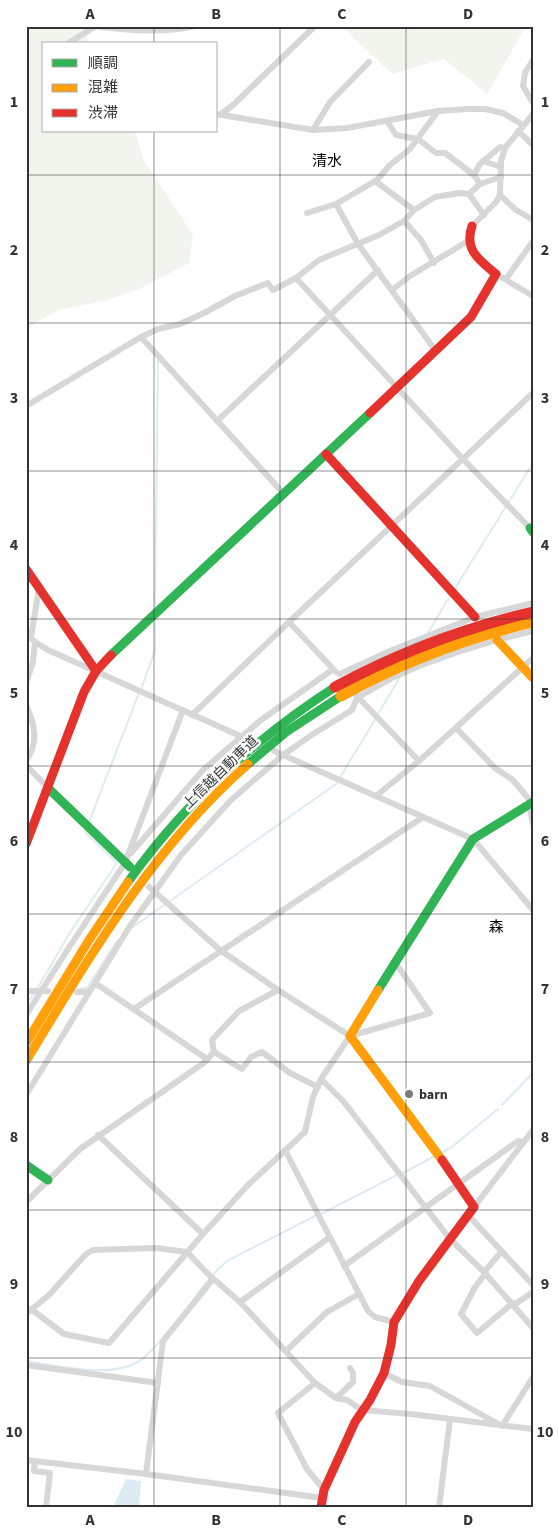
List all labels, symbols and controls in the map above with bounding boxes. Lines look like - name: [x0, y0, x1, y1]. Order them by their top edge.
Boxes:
- text: A: [84, 3, 95, 25]
- text: B: [211, 3, 221, 25]
- text: C: [337, 3, 347, 25]
- text: D: [463, 3, 473, 25]
- legend: [42, 42, 218, 132]
- text: 順調: [88, 53, 118, 74]
- text: 混雑: [88, 77, 118, 98]
- text: 1: [10, 91, 18, 113]
- text: 1: [541, 91, 549, 113]
- text: 渋滞: [88, 103, 118, 124]
- district label: 清水: [312, 151, 342, 172]
- text: 2: [10, 239, 18, 261]
- text: 2: [541, 239, 549, 261]
- text: 3: [10, 387, 18, 409]
- text: 3: [541, 387, 549, 409]
- text: 4: [10, 534, 19, 556]
- text: 4: [541, 534, 550, 556]
- text: 5: [10, 682, 18, 704]
- text: 5: [541, 682, 549, 704]
- street label: 上信越自動車道: [179, 731, 263, 814]
- text: 6: [10, 830, 18, 852]
- text: 6: [541, 830, 549, 852]
- district label: 森: [488, 917, 504, 938]
- text: 7: [10, 978, 18, 1000]
- text: 7: [541, 978, 549, 1000]
- place label: barn: [419, 1085, 448, 1105]
- marker: barn: [403, 1088, 415, 1100]
- text: 8: [10, 1126, 18, 1148]
- text: 8: [541, 1126, 549, 1148]
- text: 9: [10, 1273, 18, 1295]
- text: 9: [541, 1273, 549, 1295]
- text: 10: [6, 1421, 22, 1443]
- text: 10: [537, 1421, 553, 1443]
- text: A: [84, 1509, 95, 1531]
- text: B: [211, 1509, 221, 1531]
- text: C: [337, 1509, 347, 1531]
- text: D: [463, 1509, 473, 1531]

